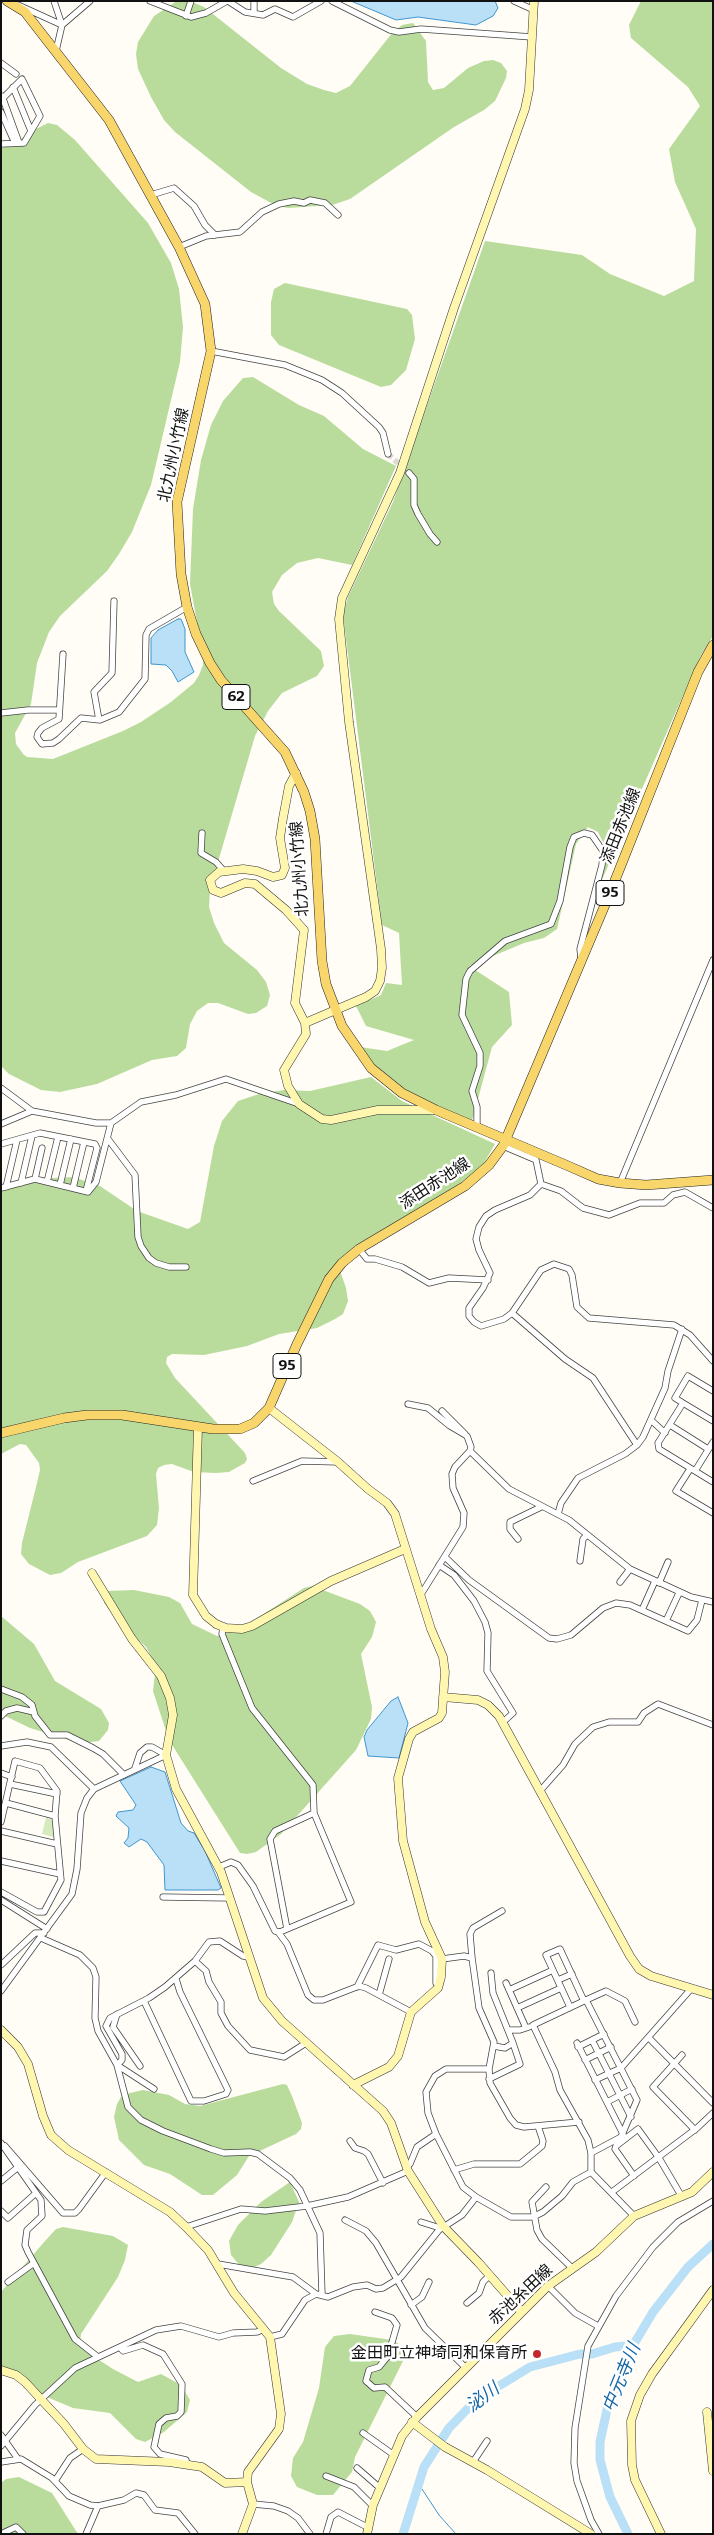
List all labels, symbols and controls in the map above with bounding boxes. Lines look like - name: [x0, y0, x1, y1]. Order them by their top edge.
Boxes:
- street label: 北九州小竹線: [155, 406, 193, 504]
- road number: 62: [222, 684, 250, 710]
- street label: 添田赤池線: [597, 785, 645, 867]
- street label: 北九州小竹線: [287, 820, 313, 918]
- road number: 95: [596, 880, 624, 906]
- street label: 添田赤池線: [396, 1154, 474, 1214]
- road number: 95: [273, 1354, 301, 1378]
- street label: 赤池糸田線: [485, 2261, 557, 2329]
- water label: 中元寺川: [599, 2341, 645, 2415]
- place label: 金田町立神埼同和保育所: [351, 2344, 527, 2364]
- marker: 金田町立神埼同和保育所: [531, 2348, 543, 2360]
- water label: 泌川: [462, 2379, 504, 2417]

